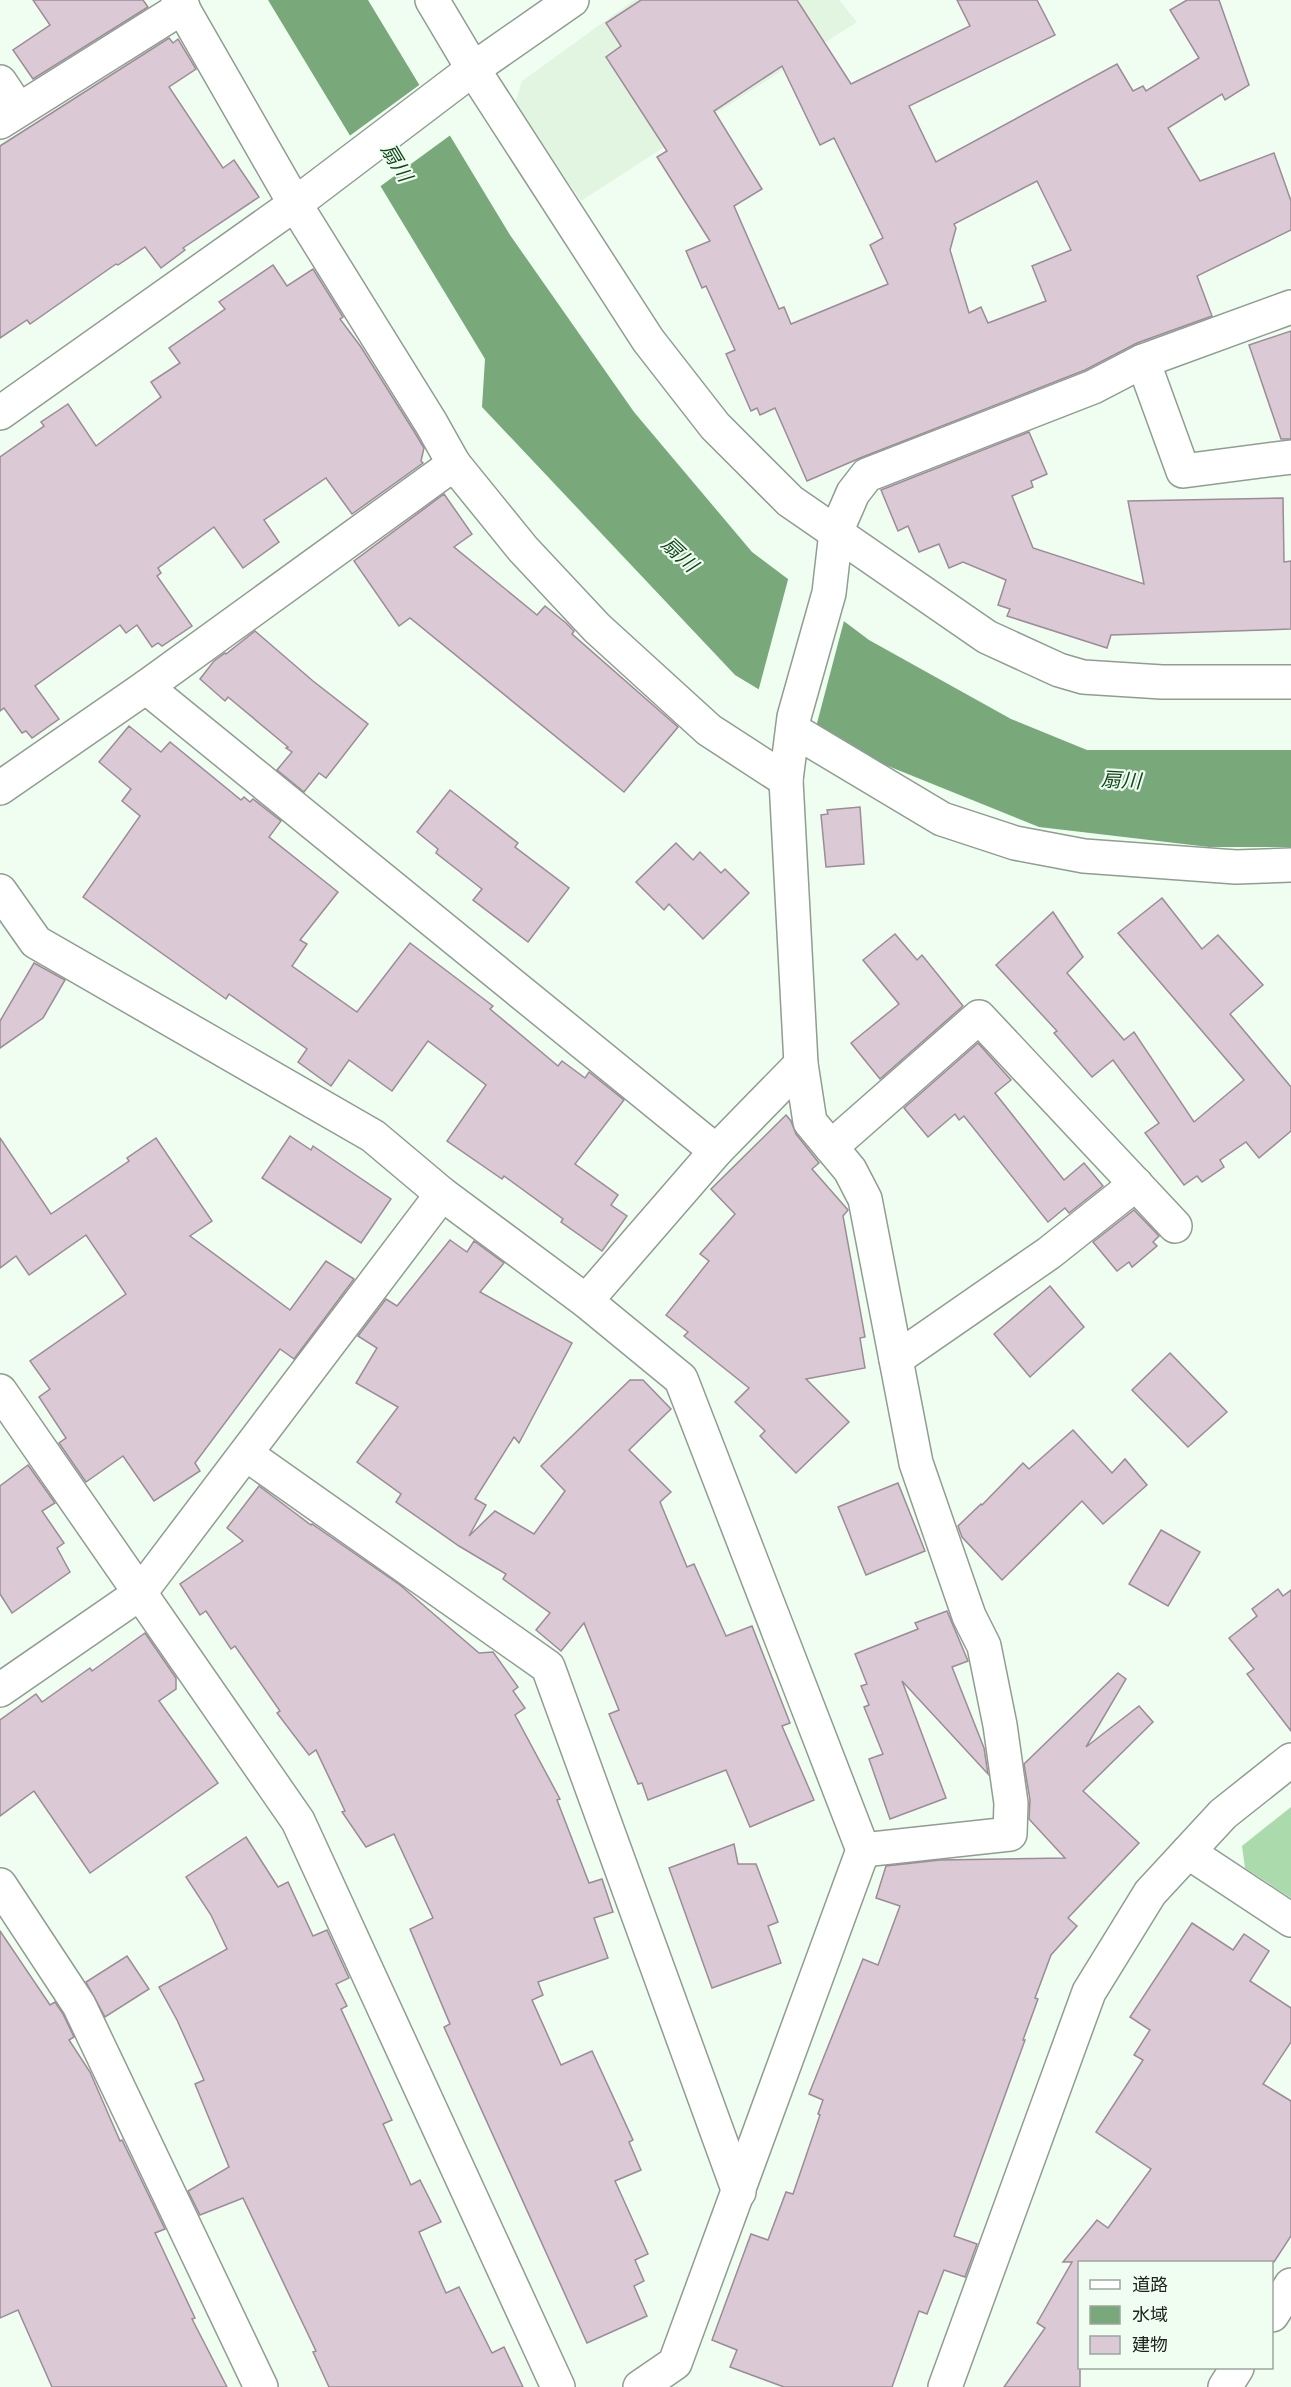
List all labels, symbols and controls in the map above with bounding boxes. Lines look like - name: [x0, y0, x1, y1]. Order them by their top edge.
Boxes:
- water label: 扇川: [373, 138, 420, 190]
- water label: 扇川: [654, 530, 705, 581]
- water label: 扇川: [1100, 765, 1144, 797]
- legend: [1078, 2261, 1273, 2369]
- text: 道路: [1132, 2272, 1168, 2299]
- text: 水域: [1132, 2302, 1168, 2329]
- text: 建物: [1132, 2332, 1168, 2359]

